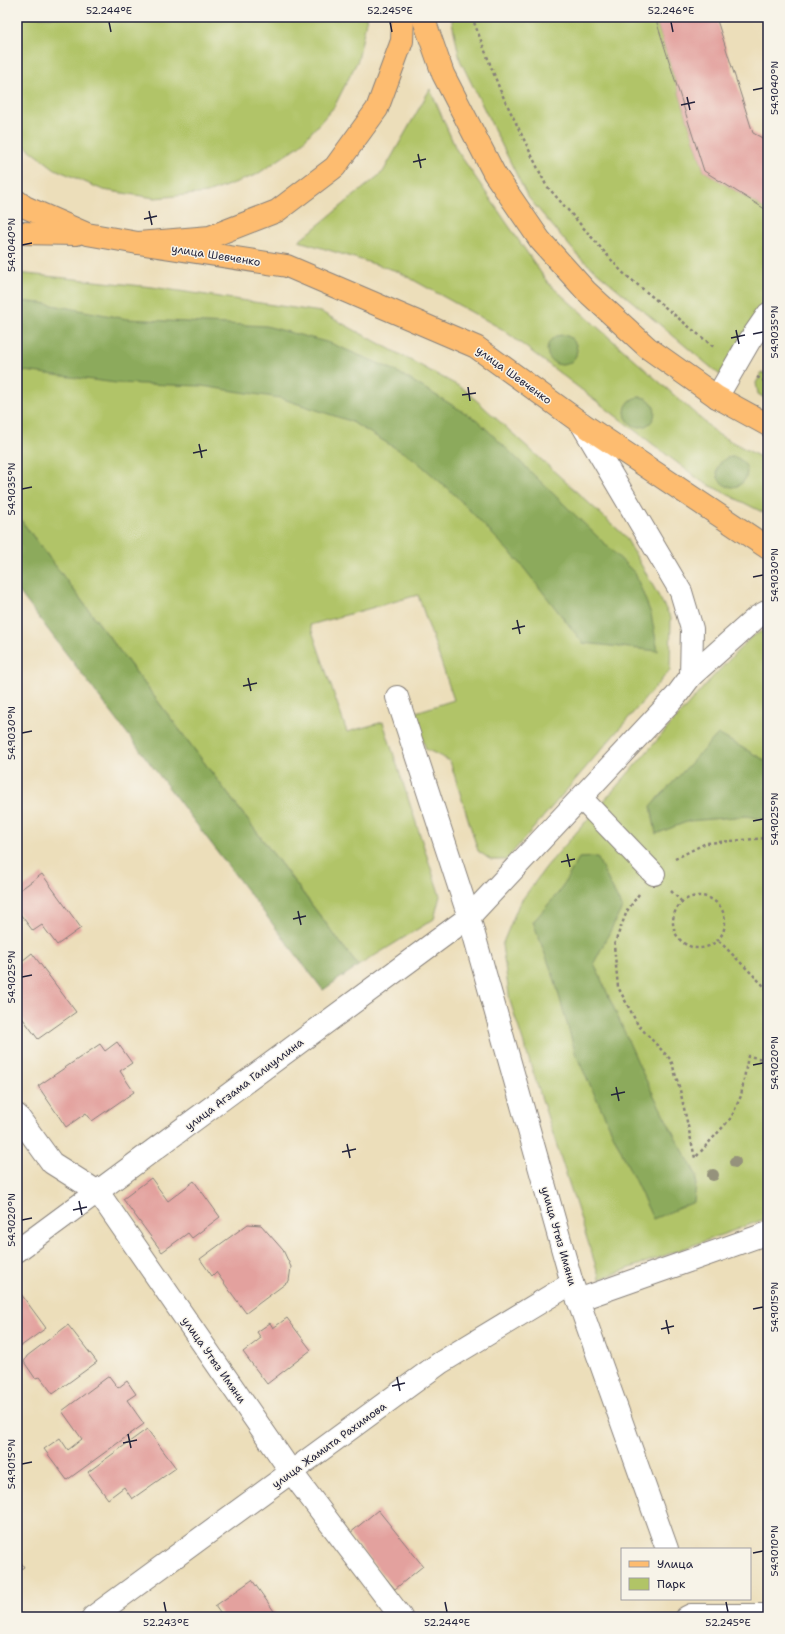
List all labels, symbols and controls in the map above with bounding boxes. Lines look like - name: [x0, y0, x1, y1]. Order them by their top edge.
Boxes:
- text: 52.244°E: [86, 4, 132, 17]
- text: 52.245°E: [367, 4, 413, 17]
- text: 52.246°E: [648, 4, 694, 17]
- text: 54.9040°N: [768, 61, 781, 115]
- text: 54.9040°N: [5, 218, 18, 272]
- street label: улица Шевченко: [170, 241, 262, 270]
- text: 54.9035°N: [768, 306, 781, 358]
- street label: улица Шевченко: [473, 343, 555, 408]
- text: 54.9035°N: [5, 463, 18, 515]
- text: 54.9030°N: [768, 548, 781, 602]
- text: 54.9030°N: [5, 706, 18, 760]
- text: 54.9025°N: [768, 793, 781, 845]
- text: 54.9025°N: [5, 951, 18, 1003]
- street label: улица Агзама Галиуллина: [182, 1035, 307, 1134]
- text: 54.9020°N: [768, 1036, 781, 1090]
- street label: улица Утыз Имяни: [537, 1185, 580, 1287]
- text: 54.9020°N: [5, 1193, 18, 1247]
- text: 54.9015°N: [768, 1282, 781, 1332]
- street label: улица Утыз Имяни: [178, 1314, 249, 1407]
- street label: улица Жамита Рахимова: [269, 1399, 390, 1492]
- text: 54.9015°N: [5, 1439, 18, 1489]
- text: 54.9010°N: [768, 1525, 781, 1577]
- legend: [621, 1548, 751, 1600]
- text: Улица: [657, 1556, 694, 1572]
- text: Парк: [657, 1576, 686, 1592]
- text: 52.243°E: [143, 1616, 189, 1629]
- text: 52.244°E: [424, 1616, 470, 1629]
- text: 52.245°E: [705, 1616, 751, 1629]

